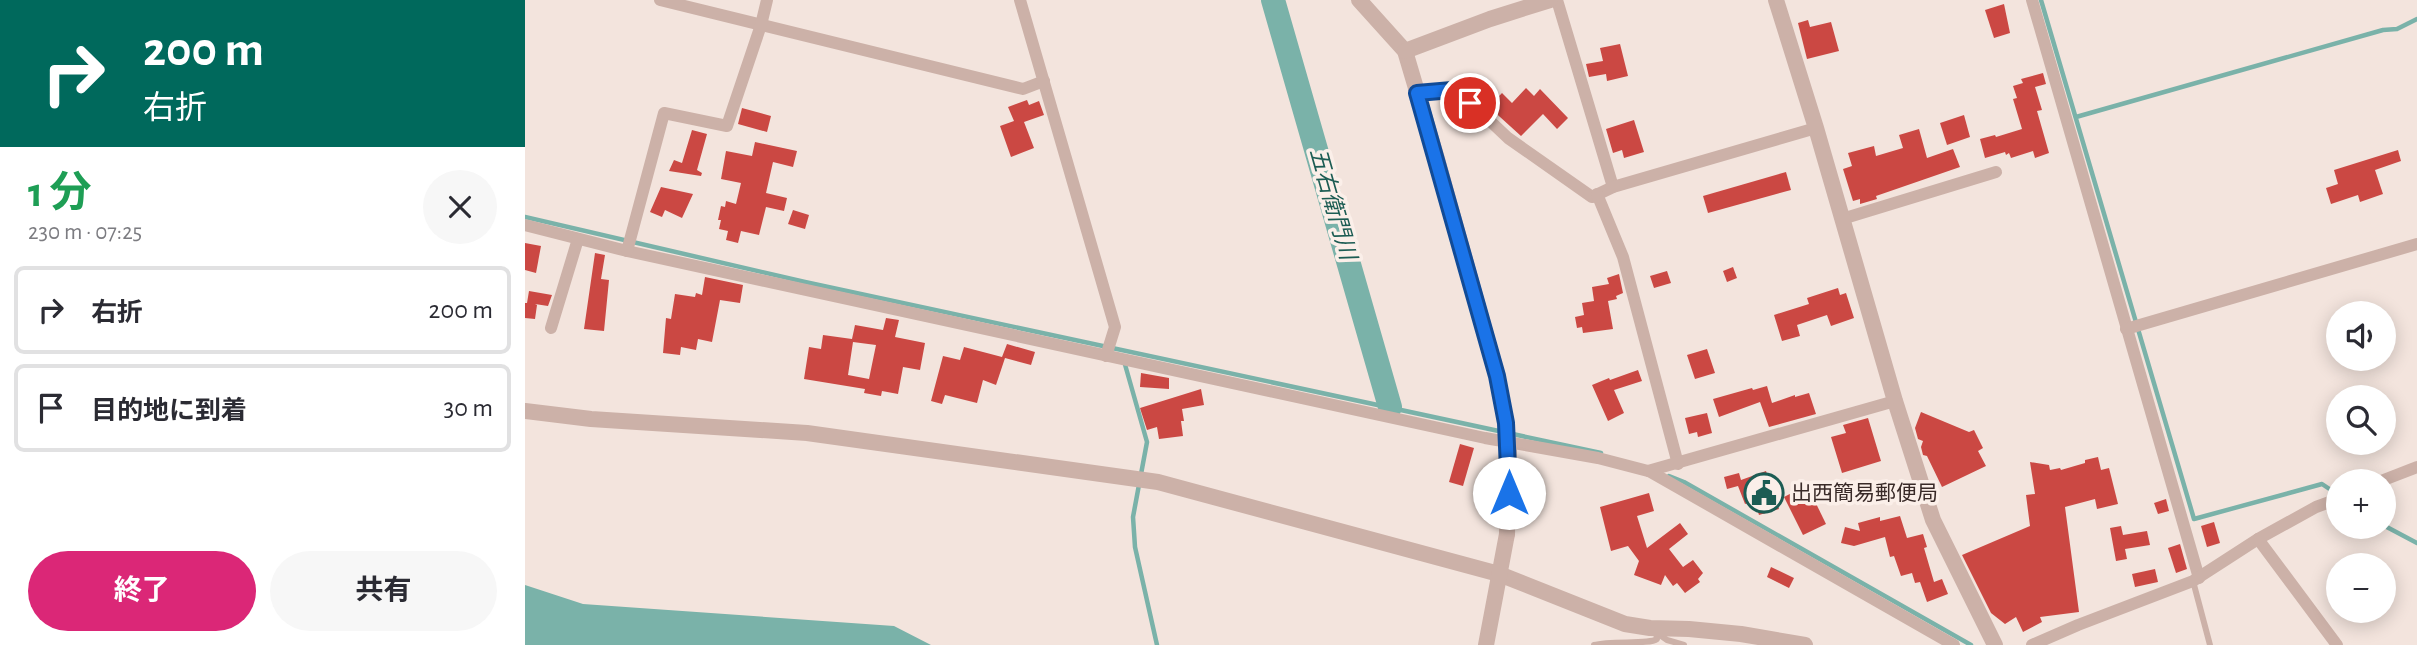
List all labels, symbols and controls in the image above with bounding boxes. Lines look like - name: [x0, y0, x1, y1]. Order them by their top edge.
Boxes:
- text: 200 m: [143, 26, 264, 75]
- icon: right: [28, 28, 119, 119]
- pin: [1440, 73, 1500, 133]
- icon: arrive: [1451, 84, 1489, 122]
- text: 右折: [143, 92, 207, 124]
- water label: 五右衛門川: [1305, 145, 1362, 265]
- button: close: [423, 170, 497, 244]
- text: 1 分: [28, 172, 91, 214]
- text: 230 m · 07:25: [28, 221, 142, 244]
- icon: right: [32, 291, 70, 329]
- text: 200 m: [429, 297, 493, 323]
- text: 右折: [91, 300, 143, 326]
- map controls: [2326, 301, 2396, 623]
- button: sound: [2326, 301, 2396, 371]
- button: search: [2326, 385, 2396, 455]
- icon: arrive: [32, 389, 70, 427]
- text: 30 m: [443, 395, 493, 421]
- text: 目的地に到着: [91, 398, 247, 424]
- position arrow: [1472, 456, 1546, 530]
- button: +: [2326, 469, 2396, 539]
- public building icon: 出西簡易郵便局: [1743, 472, 1785, 514]
- place label: 出西簡易郵便局: [1791, 482, 1938, 504]
- button: 終了: [28, 551, 256, 631]
- button: 共有: [270, 551, 497, 631]
- button: −: [2326, 553, 2396, 623]

